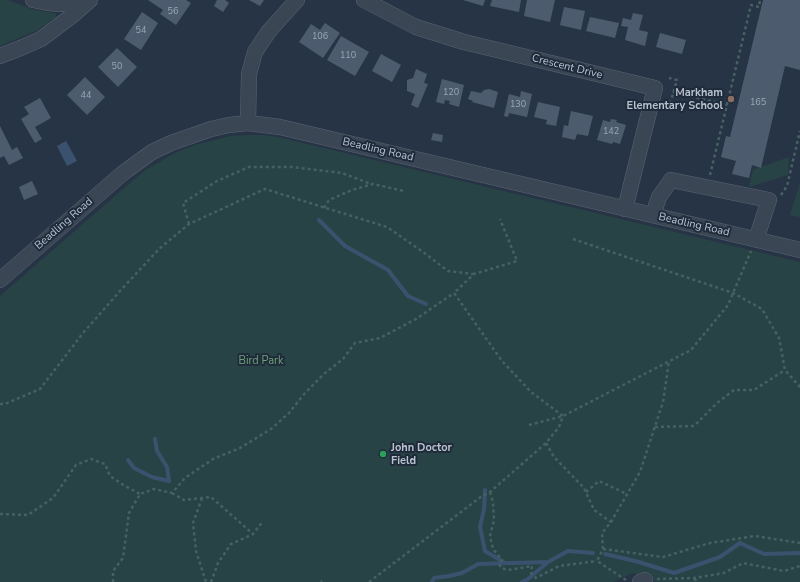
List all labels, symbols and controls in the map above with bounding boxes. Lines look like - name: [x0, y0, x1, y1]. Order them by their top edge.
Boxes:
- house number: 56: [168, 7, 178, 17]
- house number: 54: [136, 26, 146, 36]
- house number: 106: [312, 32, 328, 42]
- house number: 110: [340, 51, 356, 61]
- street label: Crescent Drive: [530, 52, 604, 82]
- house number: 50: [112, 62, 122, 72]
- place label: Markham Elementary School: [627, 86, 723, 112]
- house number: 120: [443, 88, 459, 98]
- house number: 44: [81, 91, 91, 101]
- marker: Markham Elementary School: [726, 94, 736, 104]
- house number: 165: [750, 98, 766, 108]
- house number: 130: [510, 100, 526, 110]
- house number: 142: [603, 127, 619, 137]
- street label: Beadling Road: [341, 135, 415, 165]
- street label: Beadling Road: [32, 195, 96, 253]
- street label: Beadling Road: [657, 210, 731, 240]
- park label: Bird Park: [238, 354, 284, 368]
- place label: John Doctor Field: [391, 441, 452, 467]
- marker: John Doctor Field: [378, 449, 388, 459]

